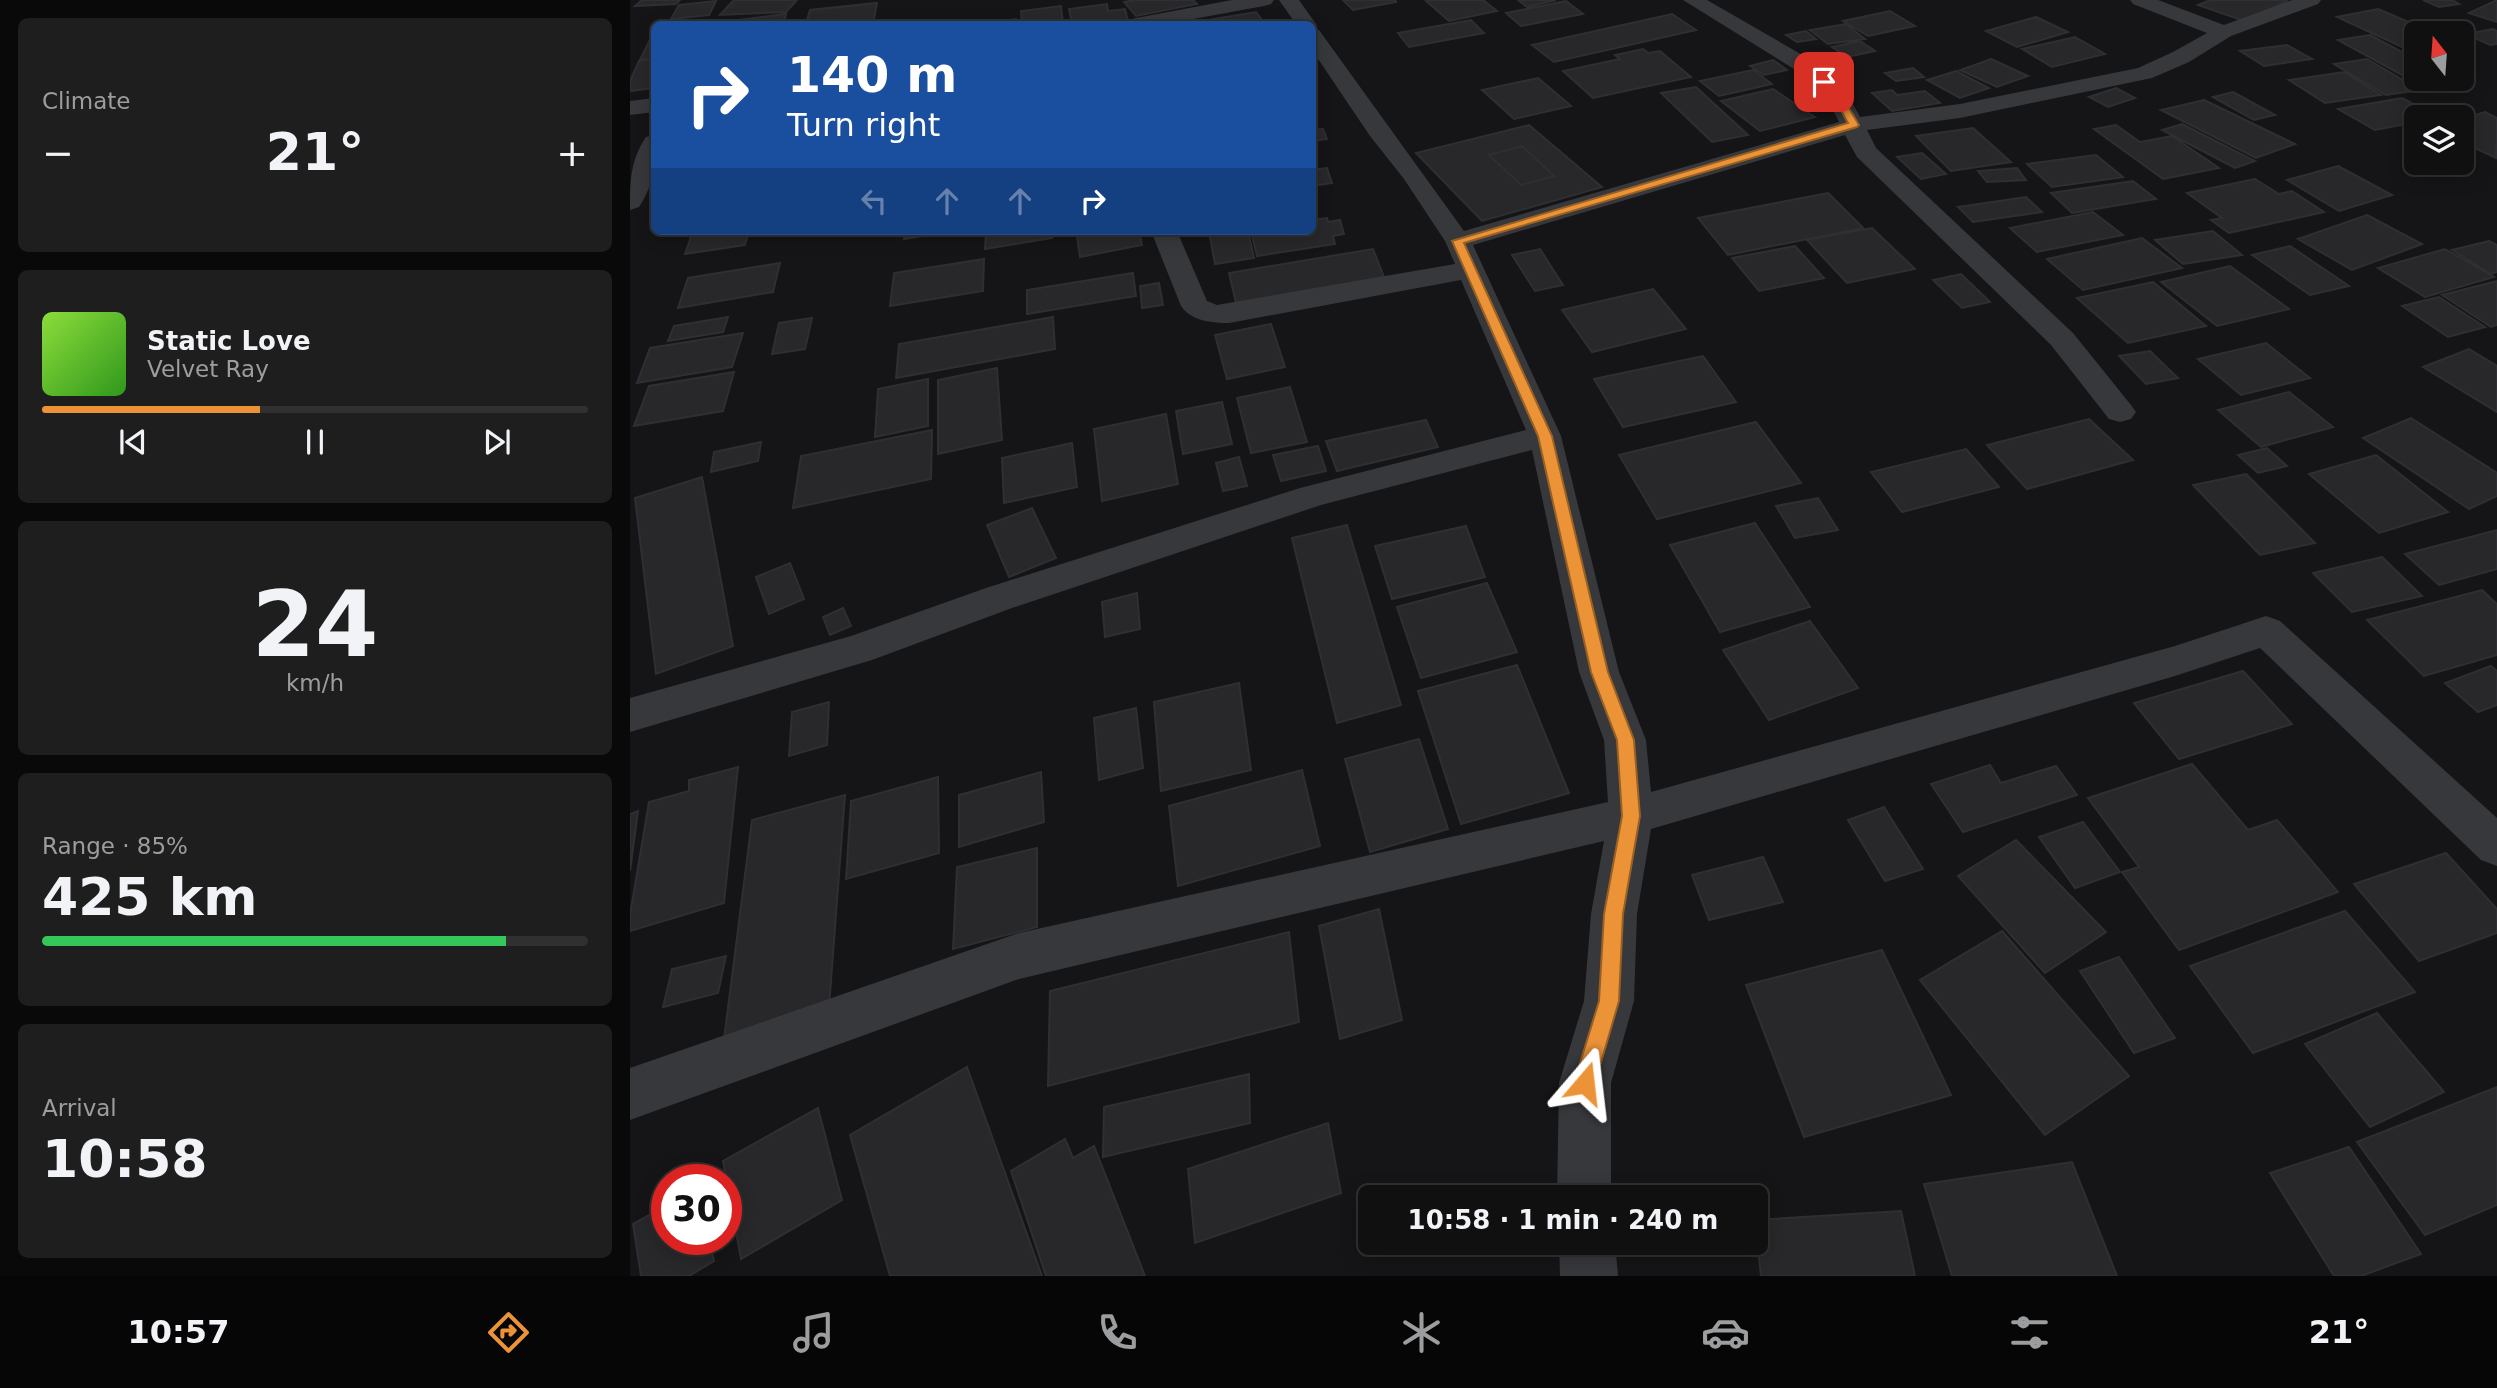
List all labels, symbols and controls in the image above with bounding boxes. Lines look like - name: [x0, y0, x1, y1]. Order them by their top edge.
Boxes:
- north arrow: [2404, 21, 2474, 91]
- map controls: [2404, 21, 2474, 175]
- text: 140 m: [787, 47, 957, 104]
- icon: right: [672, 49, 763, 140]
- pin: [1794, 52, 1854, 112]
- icon: arrive: [1805, 63, 1843, 101]
- text: Climate: [42, 88, 131, 114]
- button: layers: [2404, 105, 2474, 175]
- text: Turn right: [787, 106, 940, 144]
- text: 21°: [266, 122, 364, 182]
- text: −: [42, 131, 74, 175]
- text: +: [556, 131, 588, 175]
- icon: left: [855, 182, 893, 220]
- icon: ahead: [928, 182, 966, 220]
- icon: ahead: [1001, 182, 1039, 220]
- icon: right: [1074, 182, 1112, 220]
- text: Static Love: [147, 326, 311, 356]
- text: Velvet Ray: [147, 356, 269, 382]
- icon: previous: [114, 423, 152, 461]
- icon: pause: [296, 423, 334, 461]
- icon: next: [478, 423, 516, 461]
- text: 24: [252, 572, 378, 677]
- text: km/h: [286, 670, 344, 696]
- text: Range · 85%: [42, 833, 188, 859]
- text: 425 km: [42, 867, 257, 927]
- position arrow: [1548, 1046, 1622, 1120]
- text: Arrival: [42, 1095, 117, 1121]
- text: 10:58: [42, 1129, 208, 1189]
- speed limit sign: 30: [651, 1164, 742, 1255]
- text: 10:58 · 1 min · 240 m: [1408, 1205, 1718, 1235]
- icon: directions: [484, 1308, 533, 1357]
- icon: music: [789, 1308, 838, 1357]
- icon: phone: [1093, 1308, 1142, 1357]
- icon: climate: [1397, 1308, 1446, 1357]
- icon: car: [1701, 1308, 1750, 1357]
- icon: filters: [2005, 1308, 2054, 1357]
- text: 10:57: [128, 1313, 229, 1351]
- text: 21°: [2309, 1313, 2369, 1351]

